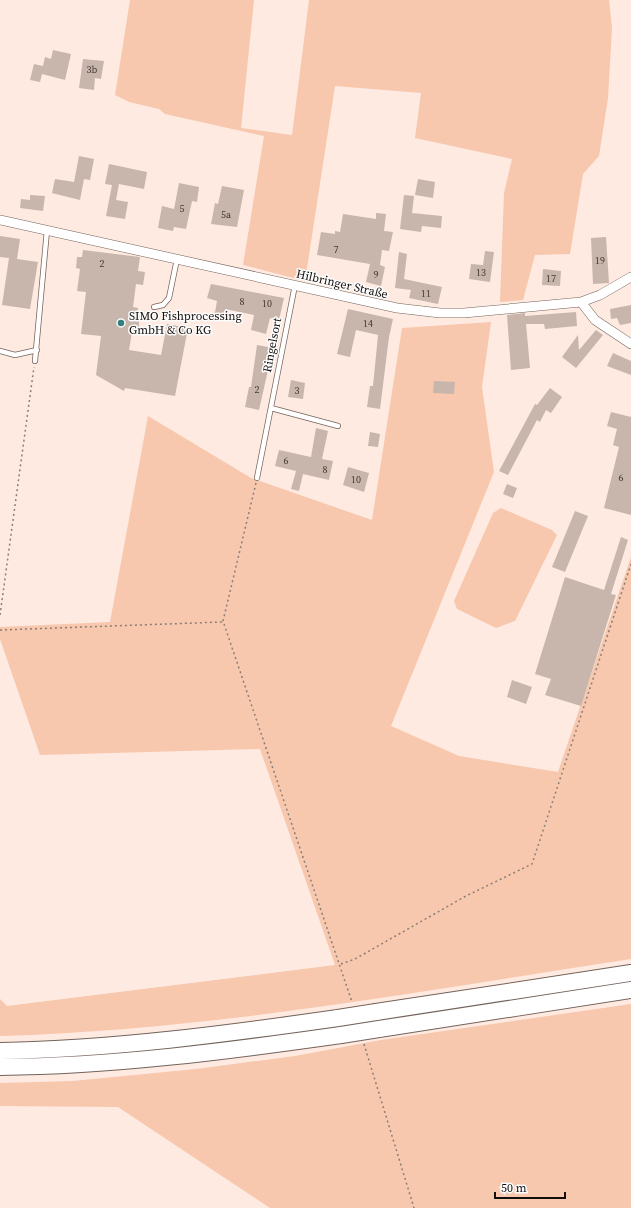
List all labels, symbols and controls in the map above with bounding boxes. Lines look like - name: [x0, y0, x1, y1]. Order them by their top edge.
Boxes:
- house number: 3b: [87, 63, 98, 76]
- house number: 5: [180, 202, 185, 215]
- house number: 5a: [221, 208, 232, 221]
- house number: 7: [334, 243, 339, 256]
- house number: 19: [595, 254, 605, 267]
- house number: 2: [100, 257, 105, 270]
- street label: Hilbringer Straße: [295, 266, 389, 302]
- house number: 13: [476, 266, 486, 279]
- house number: 9: [374, 268, 379, 281]
- house number: 17: [546, 272, 556, 285]
- house number: 11: [421, 287, 431, 300]
- house number: 8: [240, 295, 245, 308]
- house number: 10: [262, 297, 272, 310]
- place label: SIMO Fishprocessing GmbH & Co KG: [129, 308, 242, 338]
- street label: Ringelsort: [259, 316, 285, 374]
- house number: 14: [363, 317, 373, 330]
- marker: SIMO Fishprocessing GmbH & Co KG: [116, 318, 126, 328]
- house number: 2: [255, 383, 260, 396]
- house number: 3: [295, 384, 300, 397]
- house number: 6: [284, 454, 289, 467]
- house number: 8: [323, 463, 328, 476]
- house number: 6: [619, 471, 624, 484]
- house number: 10: [351, 473, 361, 486]
- scale bar: [495, 1174, 565, 1200]
- text: 50 m: [501, 1180, 527, 1196]

